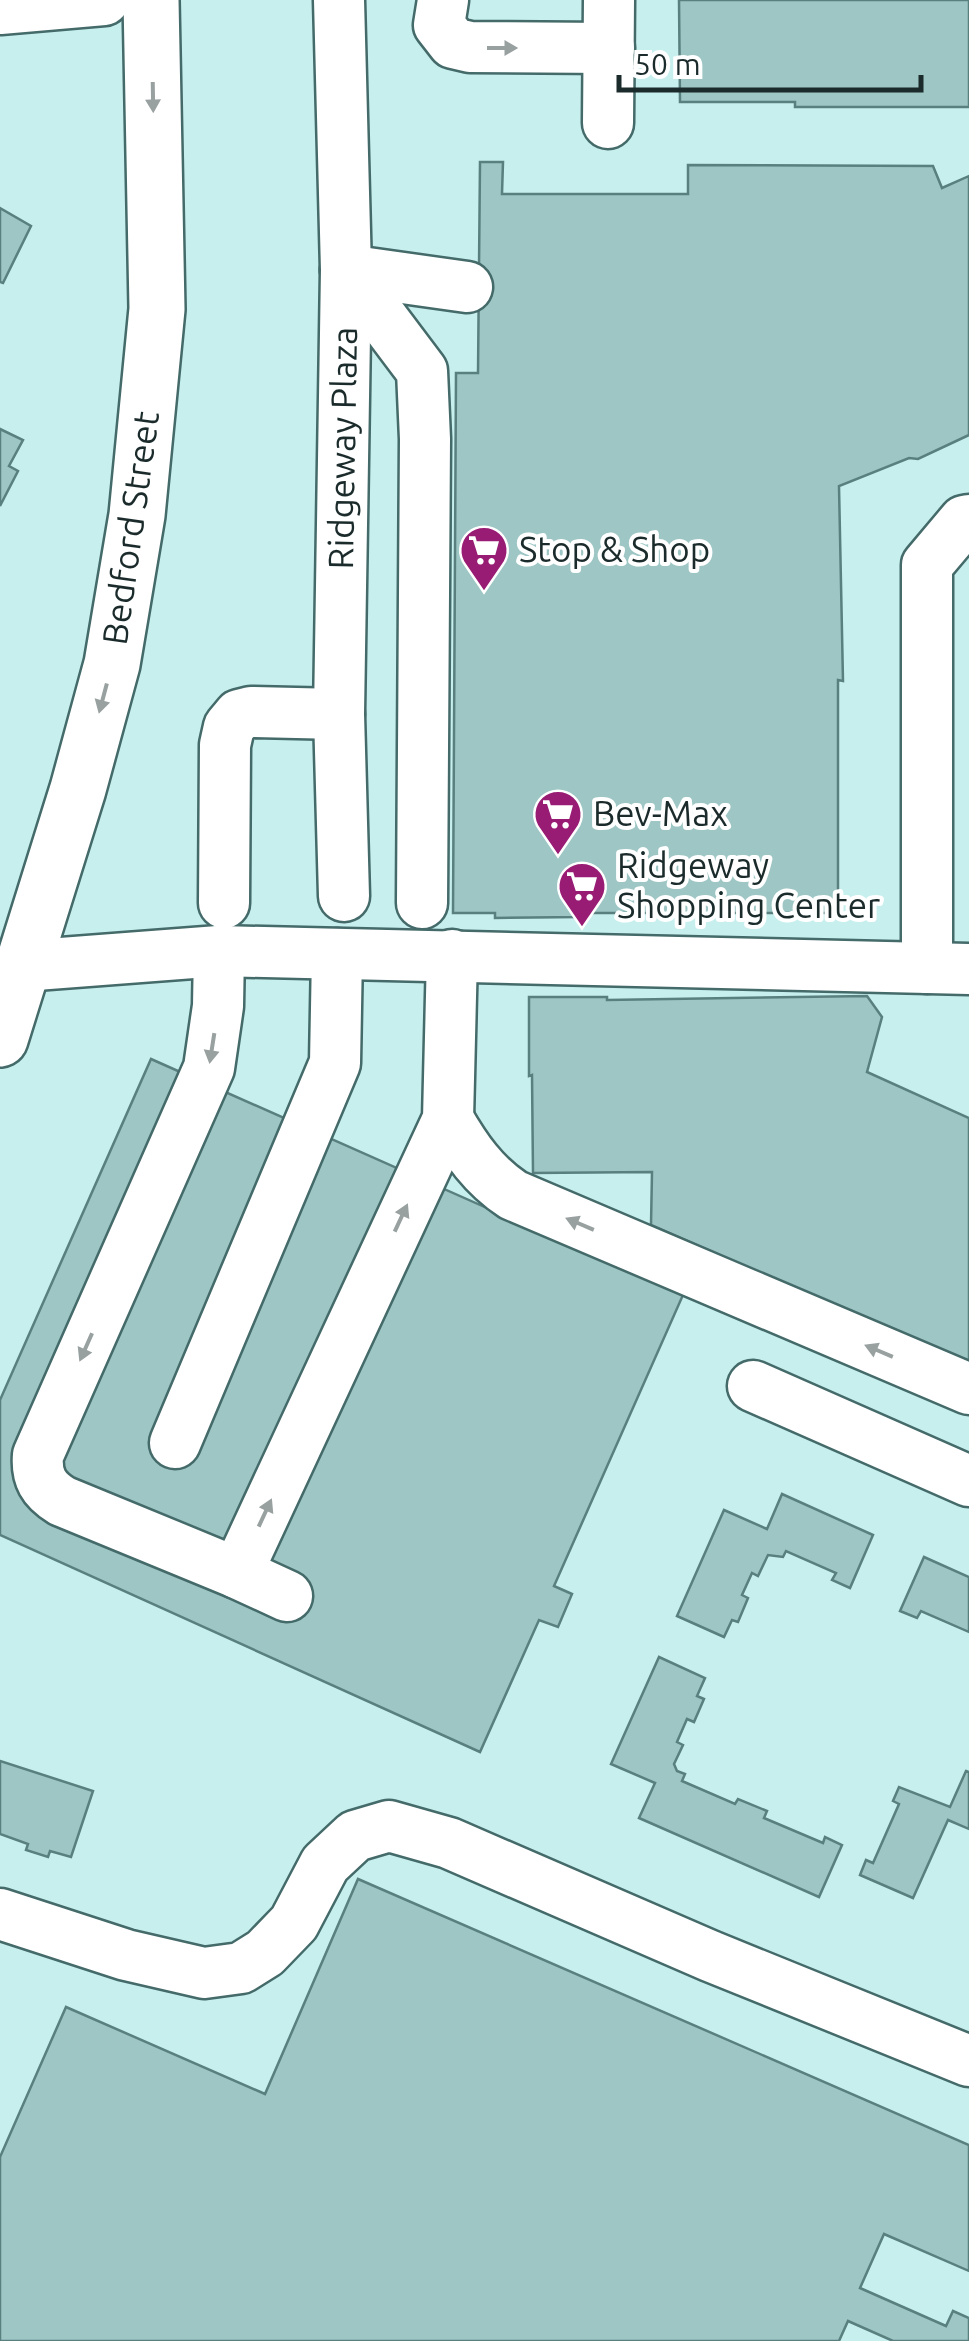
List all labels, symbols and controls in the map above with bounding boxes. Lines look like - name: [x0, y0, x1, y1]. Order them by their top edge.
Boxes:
- scale bar: [619, 30, 922, 92]
- one-way arrow: [486, 40, 518, 56]
- text: 50 m: [634, 47, 701, 81]
- one-way arrow: [145, 82, 161, 114]
- street label: Ridgeway Plaza: [320, 326, 364, 570]
- street label: Bedford Street: [94, 408, 166, 647]
- supermarket icon: Stop & Shop: [458, 524, 510, 592]
- place label: Stop & Shop: [519, 529, 710, 569]
- one-way arrow: [94, 683, 110, 714]
- supermarket icon: Bev-Max: [532, 788, 584, 856]
- place label: Bev-Max: [593, 793, 728, 833]
- place label: Ridgeway Shopping Center: [617, 845, 880, 925]
- supermarket icon: Ridgeway Shopping Center: [556, 860, 608, 928]
- one-way arrow: [203, 1033, 219, 1065]
- one-way arrow: [393, 1203, 409, 1232]
- one-way arrow: [565, 1216, 595, 1232]
- one-way arrow: [78, 1332, 94, 1362]
- one-way arrow: [864, 1343, 894, 1359]
- one-way arrow: [256, 1498, 273, 1527]

